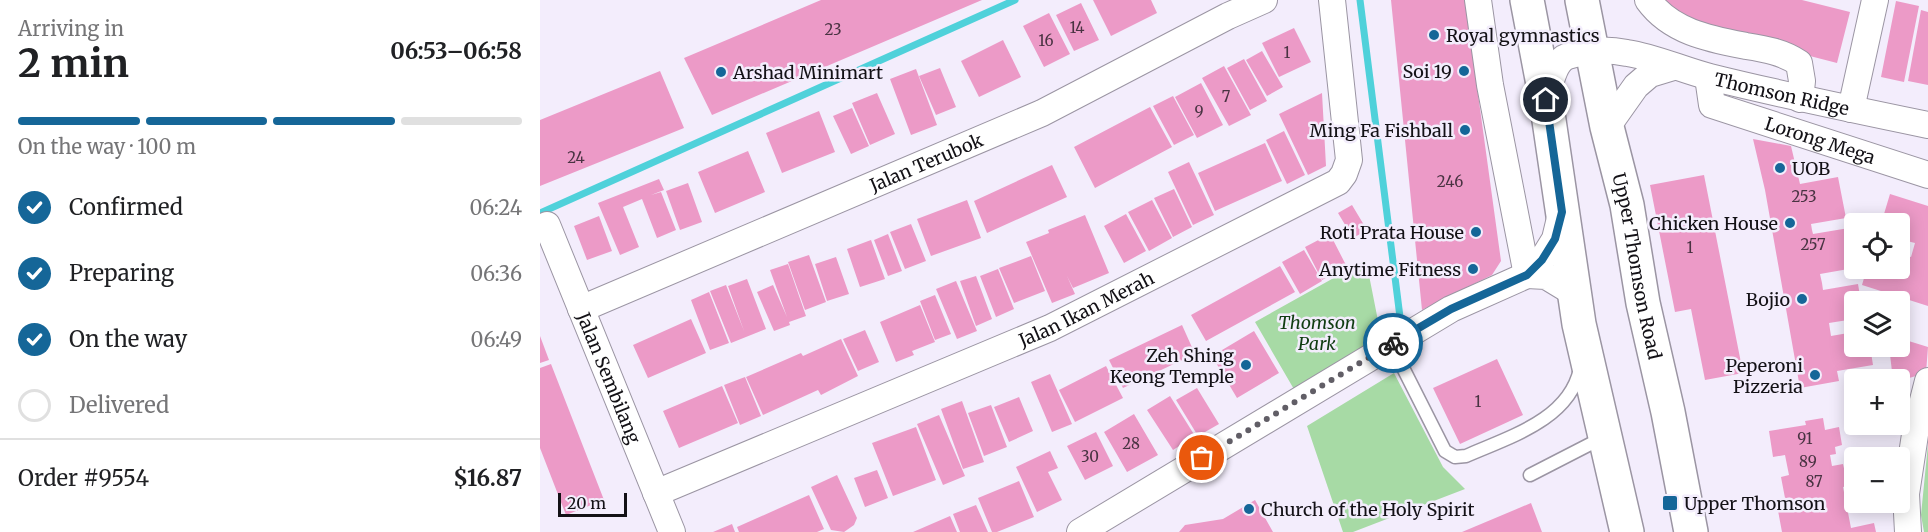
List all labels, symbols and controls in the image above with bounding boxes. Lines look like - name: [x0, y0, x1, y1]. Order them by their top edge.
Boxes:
- text: Arriving in: [18, 16, 124, 41]
- house number: 14: [1069, 18, 1085, 37]
- house number: 23: [825, 20, 841, 39]
- place label: Royal gymnastics: [1446, 24, 1600, 47]
- marker: Royal gymnastics: [1427, 28, 1441, 42]
- house number: 16: [1038, 31, 1054, 50]
- text: 06:53–06:58: [390, 37, 522, 65]
- text: 2 min: [18, 39, 129, 88]
- house number: 1: [1284, 43, 1291, 62]
- place label: Soi 19: [1402, 60, 1452, 83]
- place label: Arshad Minimart: [732, 61, 883, 84]
- marker: Soi 19: [1457, 64, 1471, 78]
- marker: Arshad Minimart: [714, 65, 728, 79]
- street label: Thomson Ridge: [1712, 67, 1851, 120]
- pin: [1520, 74, 1571, 125]
- icon: home: [1529, 83, 1562, 116]
- house number: 7: [1222, 87, 1231, 106]
- house number: 9: [1194, 102, 1204, 121]
- street label: Lorong Mega: [1762, 111, 1879, 169]
- place label: Ming Fa Fishball: [1310, 119, 1453, 142]
- marker: Ming Fa Fishball: [1458, 123, 1472, 137]
- street label: Jalan Terubok: [865, 128, 987, 197]
- text: On the way · 100 m: [18, 134, 196, 159]
- house number: 24: [567, 148, 585, 167]
- place label: UOB: [1792, 157, 1830, 180]
- marker: UOB: [1773, 161, 1787, 175]
- street label: Upper Thomson Road: [1608, 170, 1667, 362]
- house number: 246: [1437, 172, 1463, 191]
- house number: 253: [1791, 187, 1817, 206]
- icon: check: [18, 191, 51, 224]
- text: Confirmed: [69, 193, 183, 221]
- text: 06:24: [469, 195, 522, 220]
- place label: Chicken House: [1649, 212, 1778, 235]
- map controls: [1844, 213, 1910, 513]
- button: locate: [1844, 213, 1910, 279]
- marker: Chicken House: [1783, 216, 1797, 230]
- place label: Roti Prata House: [1320, 221, 1464, 244]
- marker: Roti Prata House: [1469, 225, 1483, 239]
- house number: 257: [1800, 235, 1826, 254]
- house number: 1: [1687, 238, 1694, 257]
- icon: check: [18, 257, 51, 290]
- place label: Anytime Fitness: [1318, 258, 1461, 281]
- text: Preparing: [69, 259, 174, 287]
- text: 06:36: [470, 261, 522, 286]
- marker: Anytime Fitness: [1466, 262, 1480, 276]
- street label: Jalan Ikan Merah: [1014, 266, 1158, 352]
- place label: Bojio: [1746, 288, 1790, 311]
- button: layers: [1844, 291, 1910, 357]
- marker: Bojio: [1795, 292, 1809, 306]
- street label: Jalan Sembilang: [572, 308, 646, 447]
- park label: Thomson Park: [1278, 311, 1356, 355]
- courier: [1363, 313, 1423, 373]
- icon: check: [18, 323, 51, 356]
- text: On the way: [69, 325, 187, 353]
- text: 06:49: [471, 327, 522, 352]
- icon: bike: [1377, 327, 1410, 360]
- place label: Zeh Shing Keong Temple: [1110, 344, 1234, 388]
- place label: Peperoni Pizzeria: [1726, 354, 1803, 398]
- marker: Zeh Shing Keong Temple: [1239, 358, 1253, 372]
- marker: Peperoni Pizzeria: [1808, 368, 1822, 382]
- button: +: [1844, 369, 1910, 435]
- text: Delivered: [69, 391, 169, 419]
- house number: 1: [1475, 392, 1482, 411]
- house number: 91: [1797, 429, 1813, 448]
- pin: [1176, 432, 1227, 483]
- house number: 28: [1122, 434, 1140, 453]
- icon: bag: [1185, 441, 1218, 474]
- house number: 30: [1081, 447, 1099, 466]
- button: −: [1844, 447, 1910, 513]
- house number: 89: [1799, 452, 1817, 471]
- text: Order #9554: [18, 464, 149, 492]
- text: $16.87: [453, 464, 522, 492]
- house number: 87: [1805, 472, 1823, 491]
- scale bar: [558, 490, 627, 518]
- place label: Upper Thomson: [1684, 492, 1826, 515]
- text: 20 m: [567, 493, 606, 513]
- marker: Upper Thomson: [1661, 494, 1679, 512]
- place label: Church of the Holy Spirit: [1261, 498, 1474, 521]
- marker: Church of the Holy Spirit: [1242, 502, 1256, 516]

